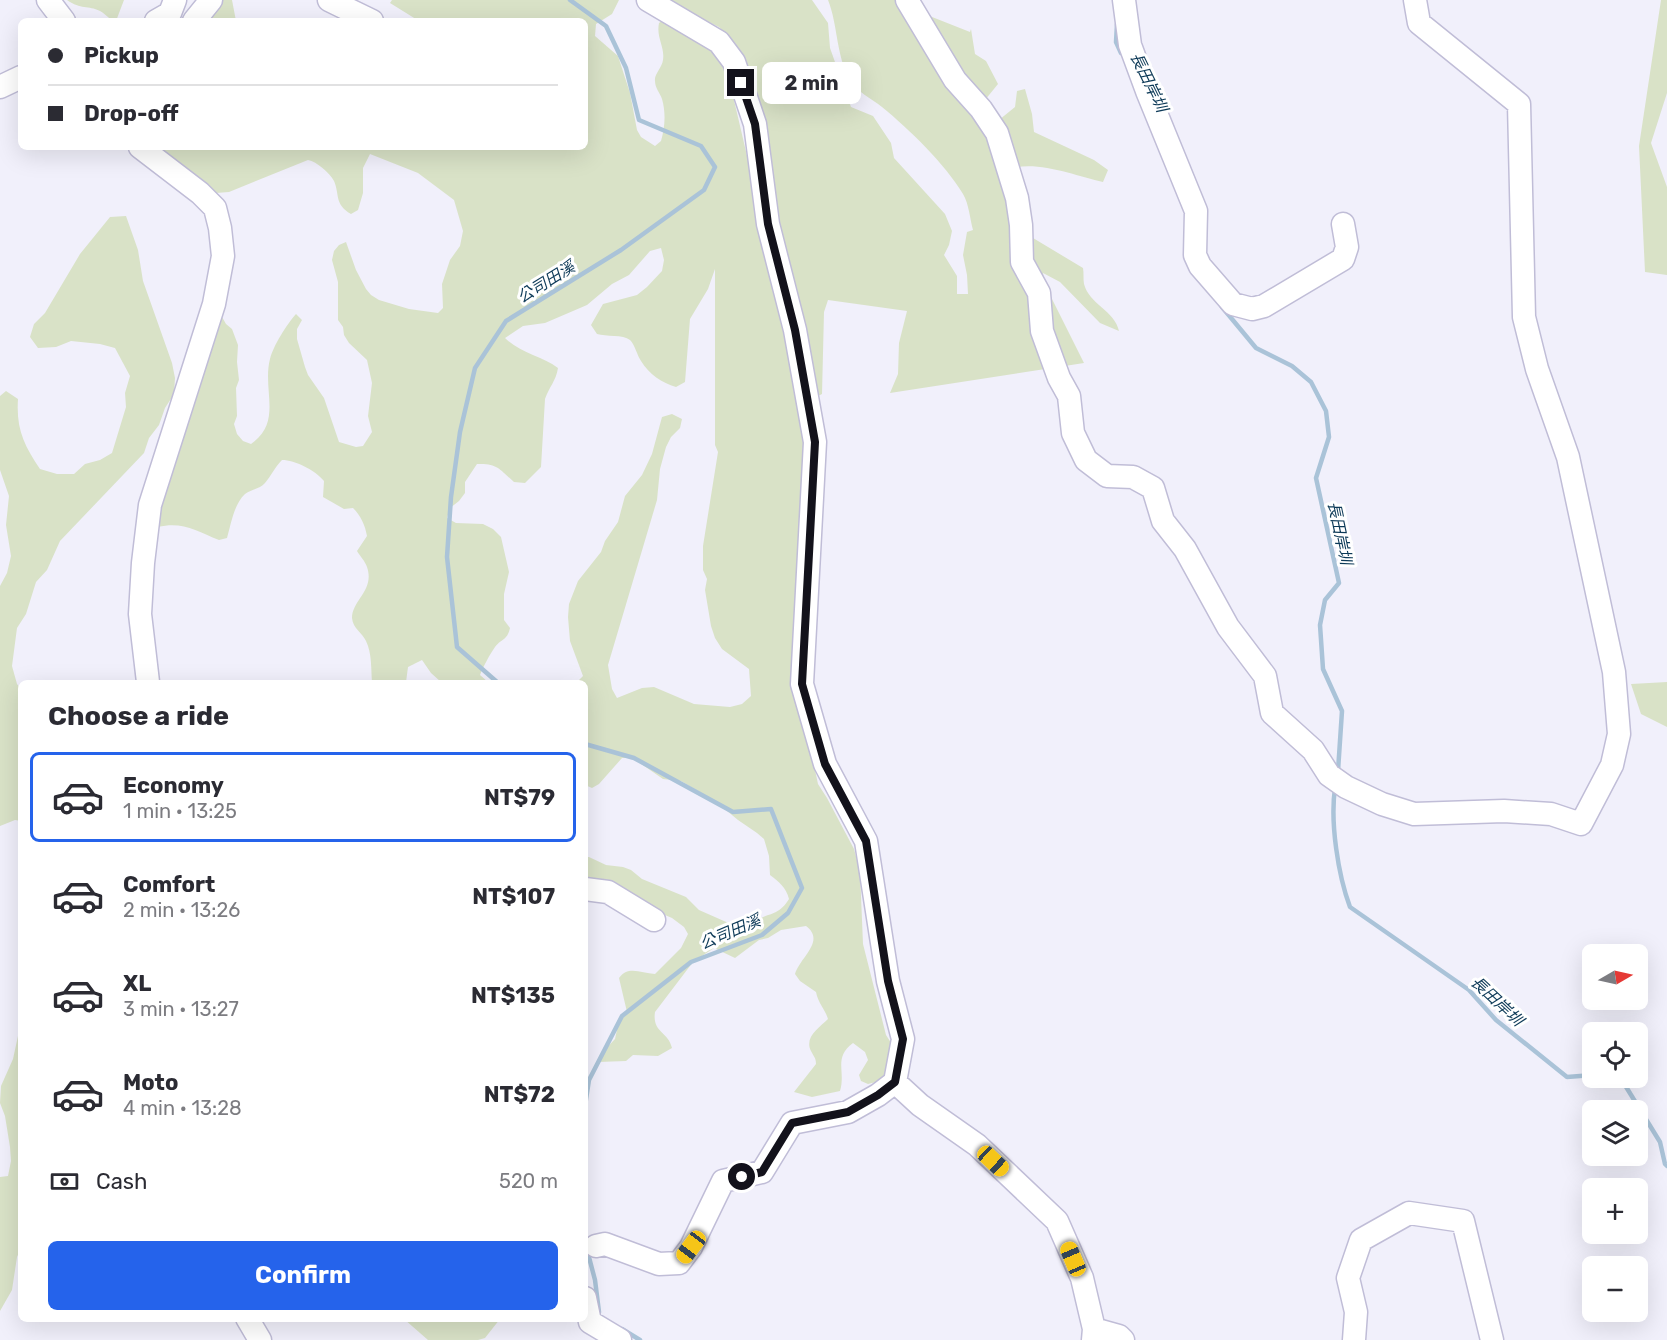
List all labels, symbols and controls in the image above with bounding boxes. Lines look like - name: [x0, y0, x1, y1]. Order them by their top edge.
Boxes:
- text: Pickup: [84, 42, 159, 69]
- water label: 長田岸圳: [1126, 49, 1172, 117]
- callout: 2 min: [762, 62, 861, 104]
- route end: [727, 69, 754, 96]
- text: 2 min: [784, 71, 839, 95]
- text: Drop-off: [84, 100, 179, 127]
- water label: 公司田溪: [514, 256, 580, 307]
- water label: 長田岸圳: [1324, 500, 1356, 568]
- text: Choose a ride: [48, 700, 229, 732]
- icon: car: [51, 770, 105, 824]
- text: Economy: [123, 772, 224, 799]
- text: NT$79: [484, 784, 555, 811]
- text: 1 min · 13:25: [123, 799, 237, 823]
- icon: car: [51, 869, 105, 923]
- text: Comfort: [123, 871, 215, 898]
- text: NT$107: [472, 883, 555, 910]
- text: 2 min · 13:26: [123, 898, 240, 922]
- water label: 公司田溪: [697, 910, 765, 953]
- north arrow: [1582, 944, 1648, 1010]
- map controls: [1582, 944, 1648, 1322]
- icon: car: [51, 968, 105, 1022]
- text: XL: [123, 970, 151, 997]
- water label: 長田岸圳: [1467, 972, 1528, 1031]
- text: NT$135: [471, 982, 555, 1009]
- text: 3 min · 13:27: [123, 997, 239, 1021]
- button: locate: [1582, 1022, 1648, 1088]
- icon: car: [51, 1067, 105, 1121]
- text: Moto: [123, 1069, 178, 1096]
- text: NT$72: [484, 1081, 555, 1108]
- text: 4 min · 13:28: [123, 1096, 242, 1120]
- button: layers: [1582, 1100, 1648, 1166]
- car: [974, 1142, 1012, 1180]
- route start: [728, 1163, 755, 1190]
- icon: cash: [48, 1165, 81, 1198]
- text: Cash: [96, 1168, 147, 1195]
- text: 520 m: [499, 1169, 558, 1193]
- button: +: [1582, 1178, 1648, 1244]
- car: [673, 1227, 709, 1267]
- car: [1058, 1239, 1088, 1279]
- button: Confirm: [48, 1241, 558, 1310]
- button: −: [1582, 1256, 1648, 1322]

